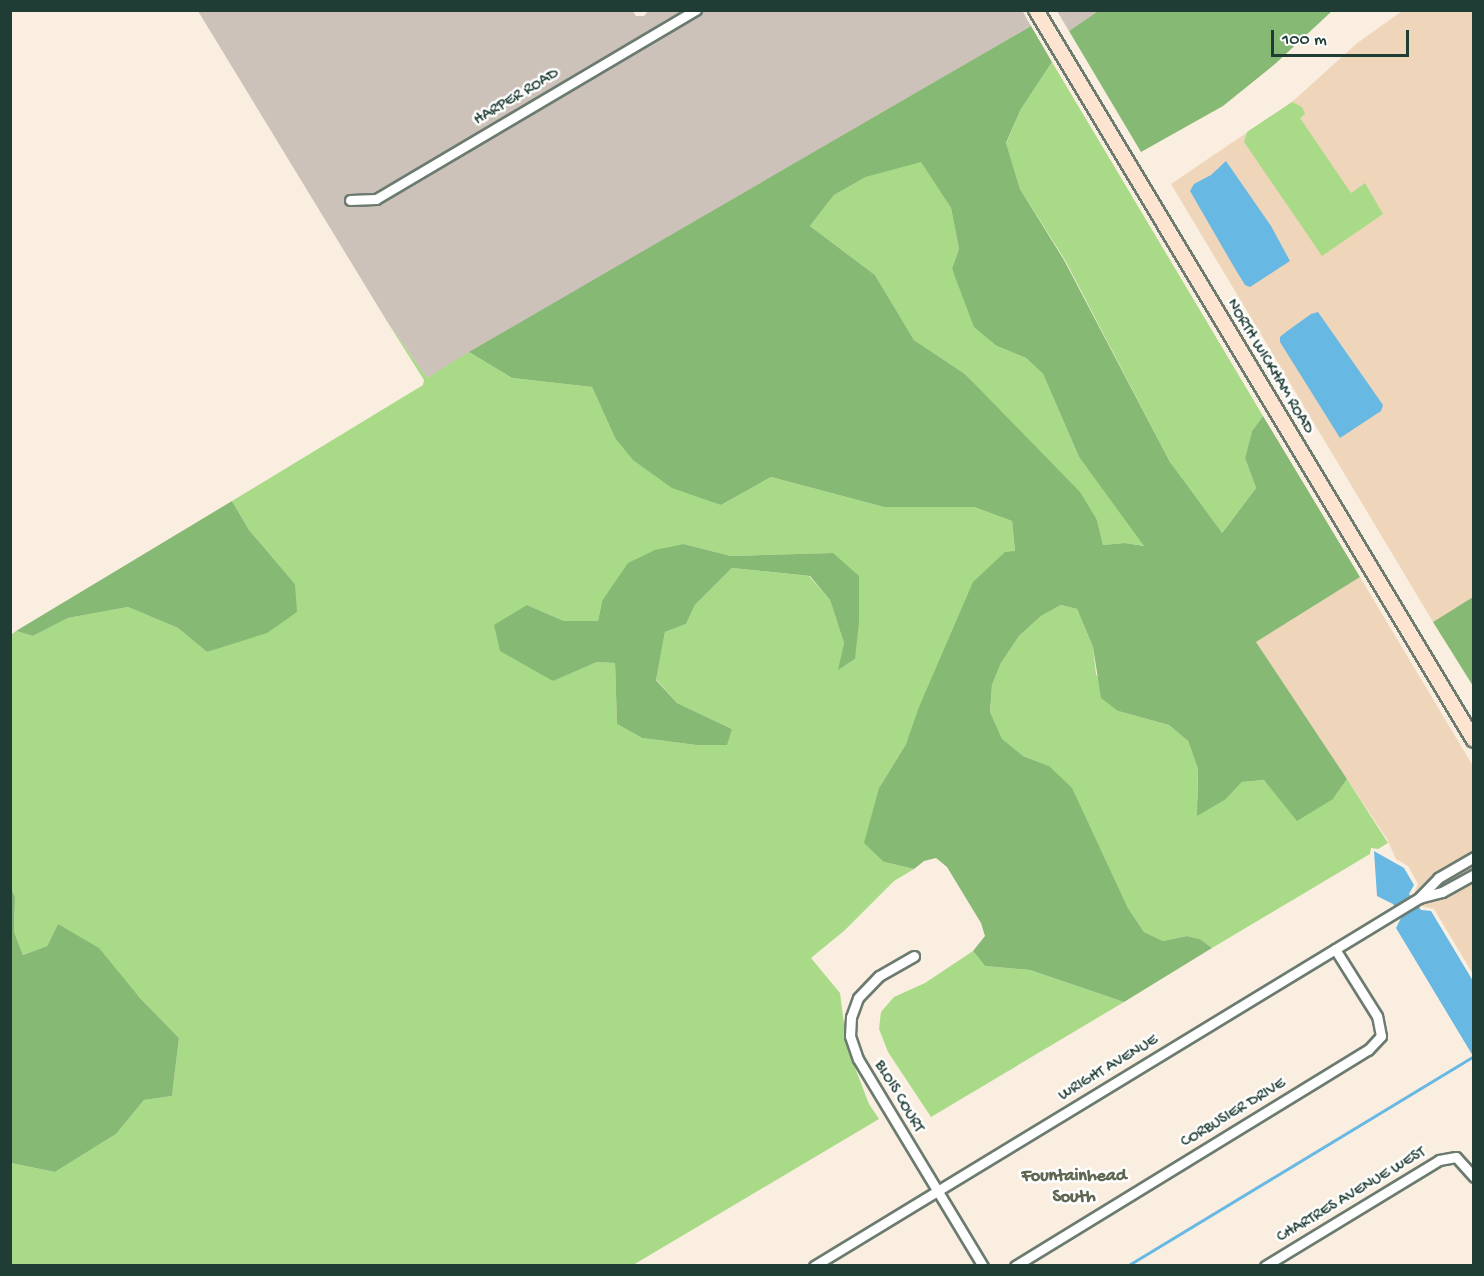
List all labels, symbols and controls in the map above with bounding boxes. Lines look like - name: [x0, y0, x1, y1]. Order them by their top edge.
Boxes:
- scale bar: [1274, 18, 1412, 56]
- text: 100 m: [1282, 30, 1327, 51]
- street label: HARPER ROAD: [471, 65, 563, 131]
- street label: NORTH WICKHAM ROAD: [1221, 296, 1317, 438]
- street label: WRIGHT AVENUE: [1056, 1032, 1162, 1106]
- street label: BLOIS COURT: [869, 1057, 927, 1137]
- street label: CORBUSIER DRIVE: [1178, 1075, 1290, 1153]
- street label: CHARTRES AVENUE WEST: [1274, 1144, 1430, 1248]
- district label: Fountainhead South: [1022, 1167, 1126, 1210]

